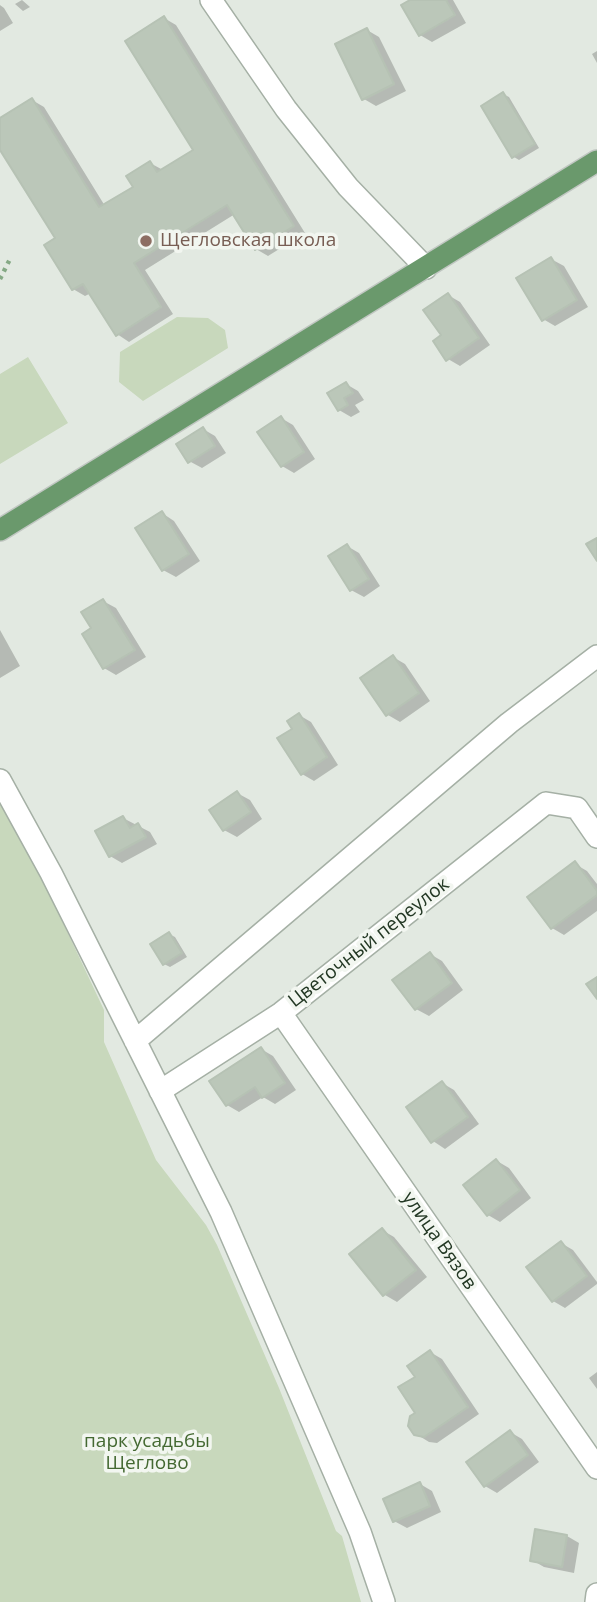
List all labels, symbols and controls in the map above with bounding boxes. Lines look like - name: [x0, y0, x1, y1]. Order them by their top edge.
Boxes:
- place label: Щегловская школа: [160, 230, 336, 252]
- marker: Щегловская школа: [138, 233, 154, 249]
- street label: Цветочный переулок: [284, 873, 454, 1013]
- street label: улица Вязов: [397, 1188, 481, 1294]
- park label: парк усадьбы Щеглово: [84, 1431, 210, 1475]

